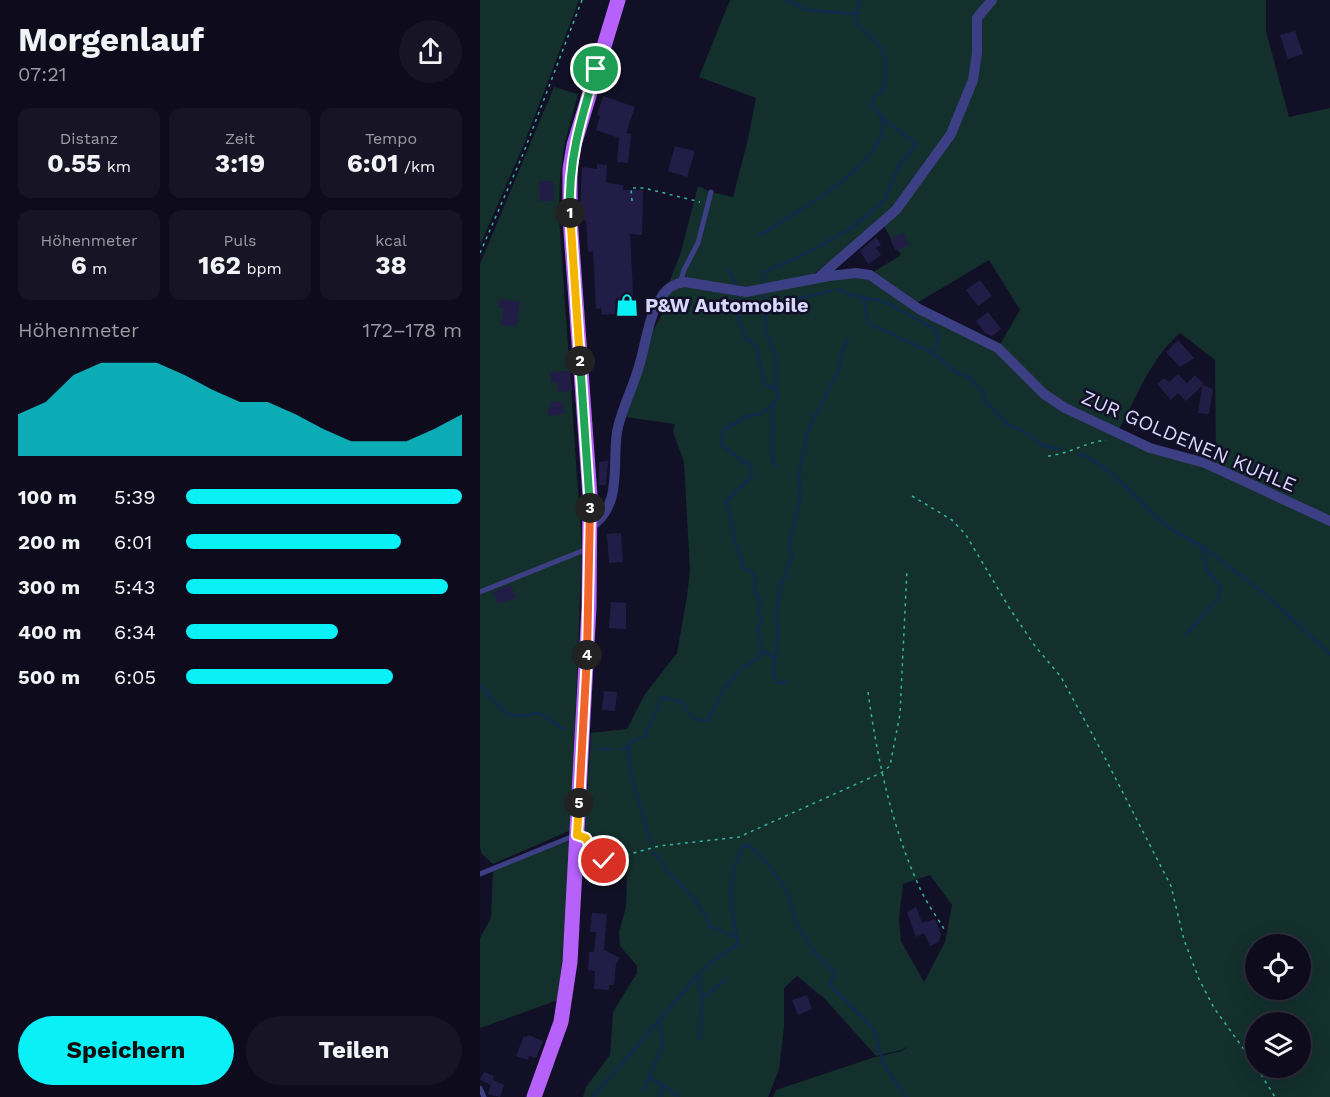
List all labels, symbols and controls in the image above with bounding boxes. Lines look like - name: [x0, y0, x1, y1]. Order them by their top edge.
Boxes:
- text: Morgenlauf: [18, 20, 204, 59]
- button: share: [399, 20, 462, 83]
- pin: [570, 43, 621, 94]
- icon: arrive: [579, 52, 612, 85]
- text: 07:21: [18, 62, 67, 86]
- text: Distanz: [60, 129, 118, 148]
- text: Zeit: [225, 129, 255, 148]
- text: Tempo: [365, 129, 417, 148]
- text: 0.55: [47, 148, 101, 178]
- text: 3:19: [215, 148, 265, 178]
- text: 6:01: [347, 148, 399, 178]
- text: km: [101, 157, 131, 176]
- text: /km: [399, 157, 435, 176]
- pin: 1: [555, 198, 585, 228]
- text: 1: [567, 203, 573, 222]
- text: Höhenmeter: [41, 231, 137, 250]
- text: Puls: [224, 231, 256, 250]
- text: kcal: [375, 231, 407, 250]
- text: 6: [71, 250, 87, 280]
- text: 162: [198, 250, 241, 280]
- text: 38: [375, 250, 407, 280]
- text: m: [87, 259, 107, 278]
- text: bpm: [241, 259, 282, 278]
- shop icon: P&W Automobile: [614, 292, 640, 318]
- place label: P&W Automobile: [645, 293, 809, 317]
- text: Höhenmeter: [18, 318, 139, 342]
- text: 172–178 m: [362, 318, 462, 342]
- pin: 2: [565, 346, 595, 376]
- text: 2: [575, 351, 585, 370]
- street label: ZUR GOLDENEN KUHLE: [1078, 385, 1300, 497]
- text: 100 m: [18, 485, 77, 509]
- text: 5:39: [114, 485, 156, 509]
- pin: 3: [575, 493, 605, 523]
- text: 3: [585, 498, 595, 517]
- text: 200 m: [18, 530, 80, 554]
- text: 6:01: [114, 530, 152, 554]
- text: 300 m: [18, 575, 80, 599]
- text: 5:43: [114, 575, 155, 599]
- text: 400 m: [18, 620, 81, 644]
- text: 6:34: [114, 620, 156, 644]
- pin: 4: [572, 640, 602, 670]
- text: 4: [582, 645, 592, 664]
- text: 500 m: [18, 665, 80, 689]
- text: 6:05: [114, 665, 156, 689]
- pin: 5: [564, 788, 594, 818]
- text: 5: [574, 793, 584, 812]
- pin: [578, 835, 629, 886]
- icon: check: [587, 844, 620, 877]
- map controls: [1245, 934, 1311, 1078]
- button: locate: [1245, 934, 1311, 1000]
- button: layers: [1245, 1012, 1311, 1078]
- button: Speichern: [18, 1016, 234, 1085]
- button: Teilen: [246, 1016, 462, 1085]

